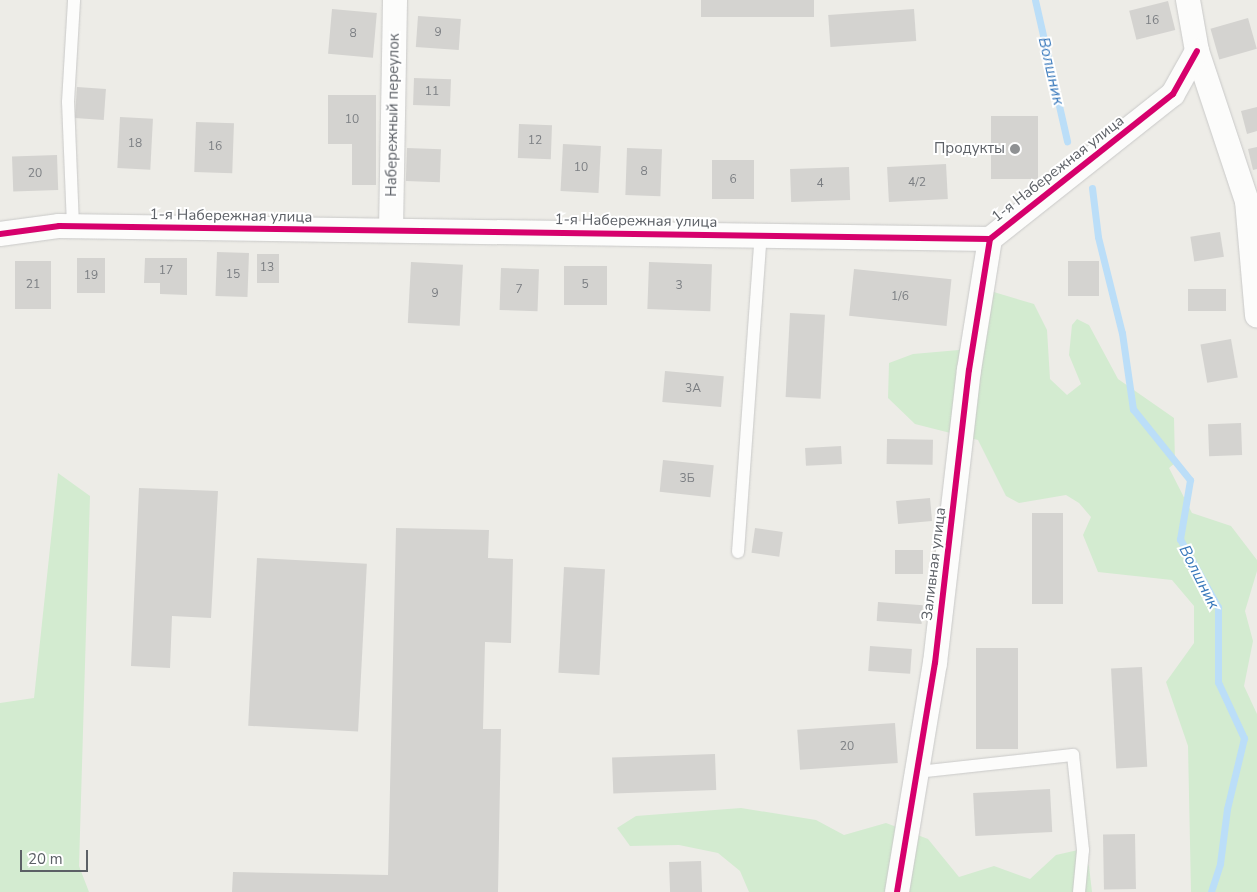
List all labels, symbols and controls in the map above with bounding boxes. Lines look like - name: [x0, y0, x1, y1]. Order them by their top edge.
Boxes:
- house number: 16: [1145, 14, 1159, 28]
- house number: 9: [434, 26, 442, 40]
- house number: 8: [349, 27, 357, 41]
- street label: Набережный переулок: [383, 33, 403, 197]
- water label: Волшник: [1034, 35, 1068, 107]
- house number: 11: [425, 85, 439, 99]
- street label: 1-я Набережная улица: [988, 112, 1128, 226]
- house number: 10: [345, 113, 359, 127]
- house number: 12: [528, 134, 542, 148]
- house number: 18: [128, 137, 142, 151]
- house number: 16: [208, 140, 222, 154]
- place label: Продукты: [934, 140, 1005, 158]
- marker: Продукты: [1009, 143, 1021, 155]
- house number: 10: [574, 161, 588, 175]
- house number: 8: [640, 165, 648, 179]
- house number: 20: [28, 167, 42, 181]
- house number: 6: [729, 173, 737, 187]
- house number: 4/2: [908, 176, 926, 190]
- house number: 4: [816, 177, 824, 191]
- street label: 1-я Набережная улица: [149, 206, 313, 226]
- street label: 1-я Набережная улица: [554, 211, 718, 231]
- house number: 13: [260, 261, 274, 275]
- house number: 17: [159, 264, 173, 278]
- house number: 15: [226, 268, 240, 282]
- house number: 19: [84, 269, 98, 283]
- house number: 21: [26, 278, 40, 292]
- house number: 5: [581, 278, 589, 292]
- house number: 3: [675, 279, 683, 293]
- house number: 7: [515, 283, 523, 297]
- house number: 9: [431, 287, 439, 301]
- house number: 1/6: [891, 290, 909, 304]
- house number: 3А: [685, 382, 701, 396]
- house number: 3Б: [679, 472, 695, 486]
- street label: Заливная улица: [918, 506, 950, 622]
- water label: Волшник: [1175, 542, 1223, 612]
- house number: 20: [840, 740, 854, 754]
- scale bar: [22, 840, 90, 872]
- text: 20 m: [28, 849, 63, 869]

